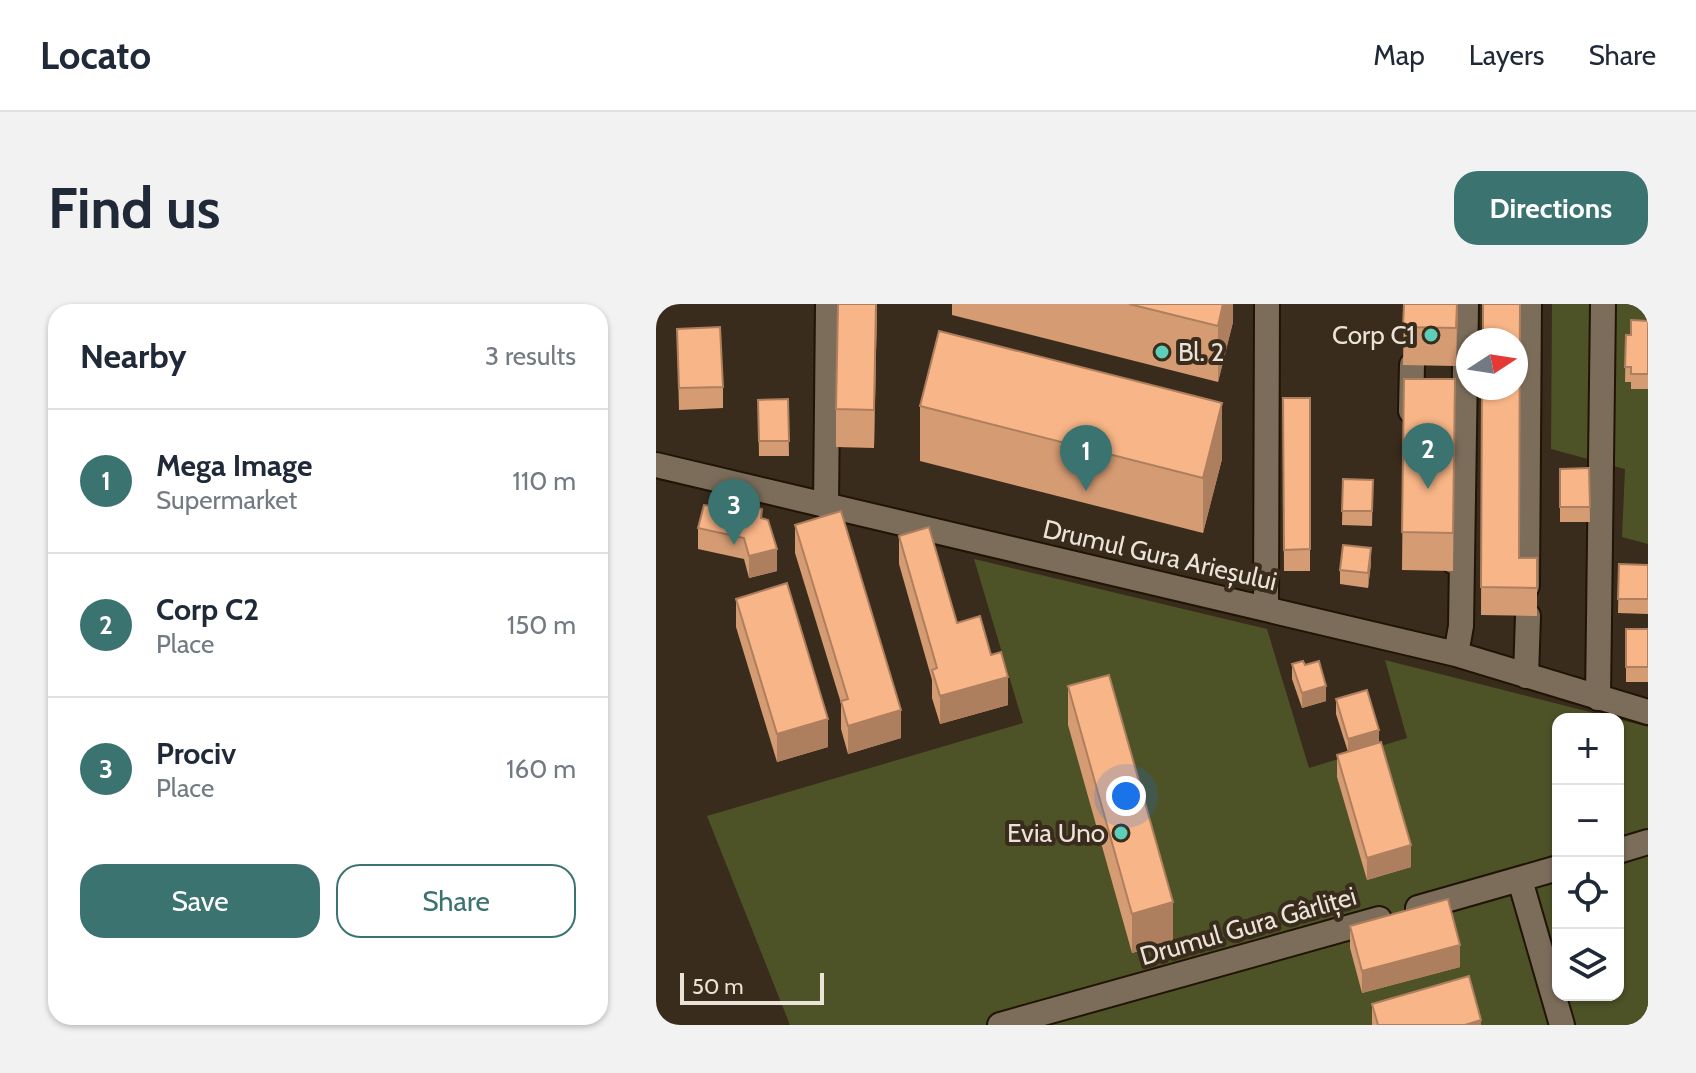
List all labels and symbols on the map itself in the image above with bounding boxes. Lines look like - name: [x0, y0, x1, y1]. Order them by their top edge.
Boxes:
- place label: Corp C1: [1332, 319, 1415, 351]
- marker: Corp C1: [1422, 326, 1440, 344]
- north arrow: [1456, 328, 1528, 400]
- place label: Bl. 2: [1178, 336, 1224, 368]
- marker: Bl. 2: [1153, 343, 1171, 361]
- pin: 2: [1402, 423, 1454, 489]
- pin: 1: [1060, 425, 1112, 491]
- pin: 3: [708, 479, 760, 545]
- street label: Drumul Gura Arieșului: [1040, 513, 1280, 598]
- your location: [1106, 776, 1146, 816]
- place label: Evia Uno: [1007, 817, 1105, 849]
- marker: Evia Uno: [1112, 824, 1130, 842]
- street label: Drumul Gura Gârliței: [1136, 880, 1360, 973]
- scale bar: [680, 969, 824, 1005]

